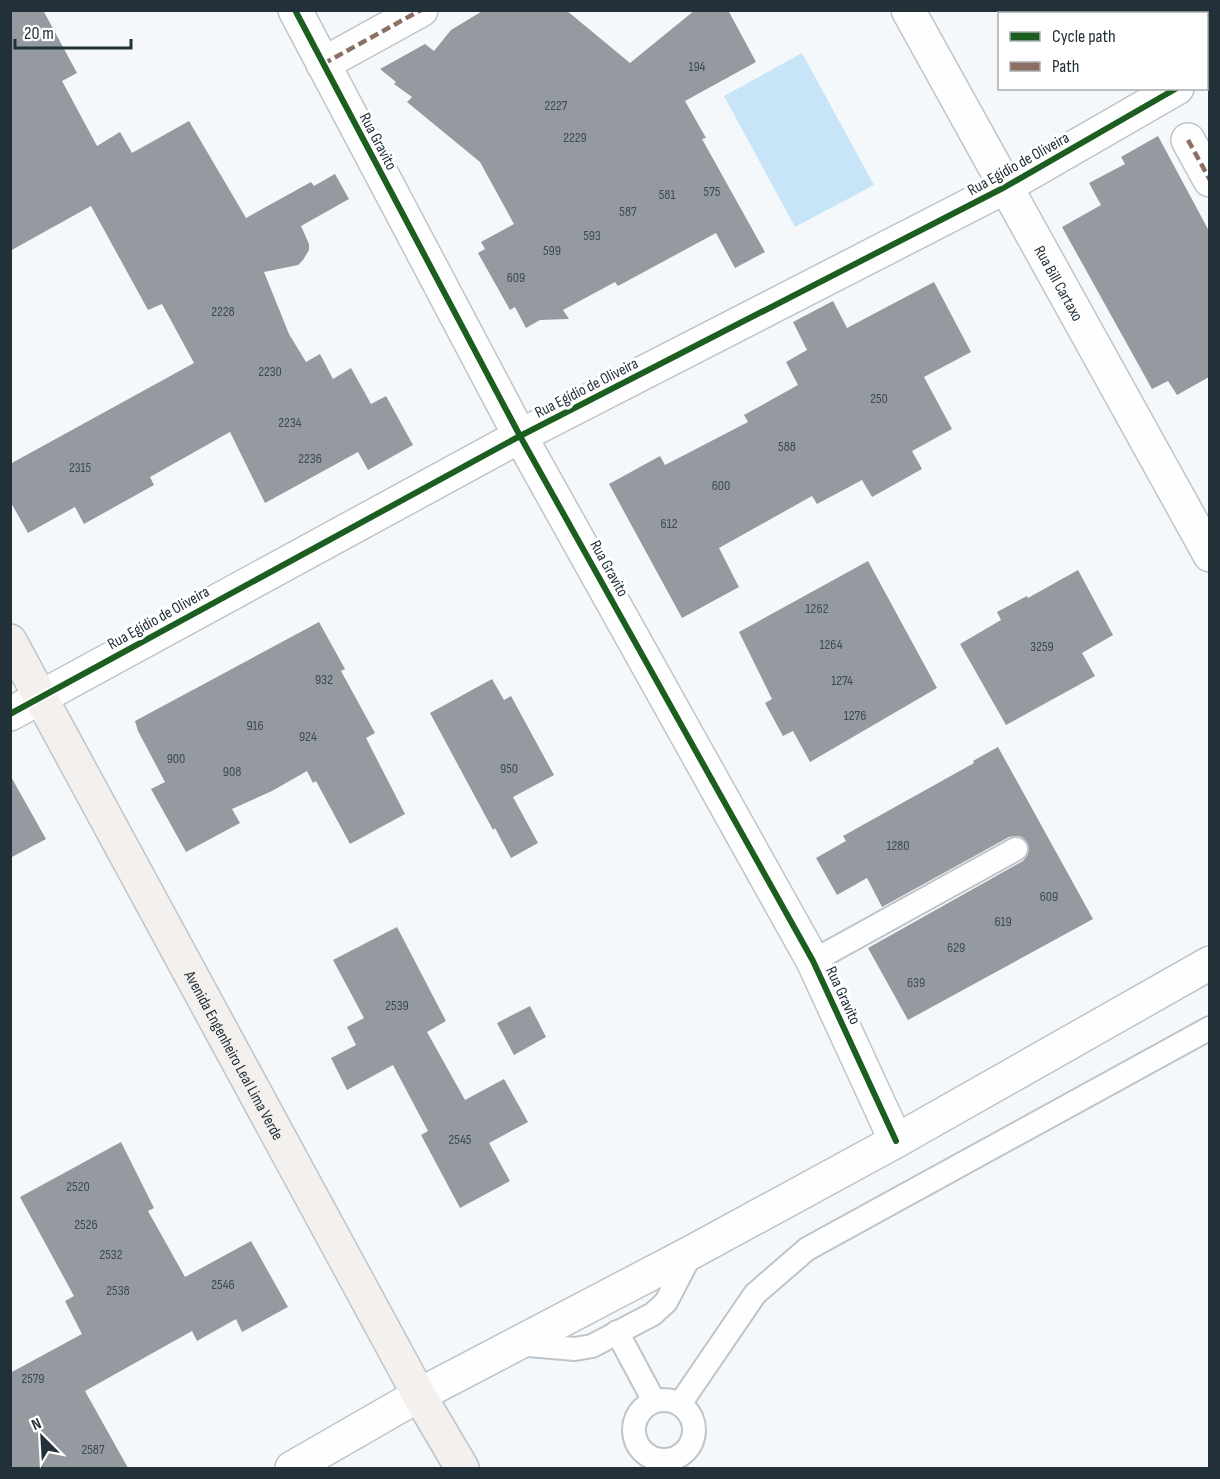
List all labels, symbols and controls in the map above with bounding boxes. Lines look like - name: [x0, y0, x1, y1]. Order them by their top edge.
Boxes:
- scale bar: [15, 12, 130, 50]
- legend: [998, 12, 1208, 90]
- text: 20 m: [24, 23, 54, 44]
- text: Cycle path: [1052, 26, 1116, 47]
- text: Path: [1052, 56, 1080, 77]
- house number: 194: [689, 58, 706, 75]
- house number: 2227: [545, 97, 568, 114]
- street label: Rua Gravito: [355, 110, 401, 173]
- house number: 2229: [563, 129, 587, 146]
- street label: Rua Egídio de Oliveira: [965, 129, 1073, 200]
- house number: 575: [704, 183, 721, 200]
- house number: 581: [659, 186, 675, 203]
- house number: 587: [619, 203, 637, 220]
- house number: 593: [583, 227, 601, 244]
- house number: 599: [543, 242, 561, 259]
- street label: Rua Bill Cartaxo: [1029, 243, 1086, 325]
- house number: 609: [507, 269, 525, 286]
- house number: 2228: [211, 303, 235, 320]
- street label: Rua Egídio de Oliveira: [532, 354, 642, 423]
- house number: 2230: [258, 363, 282, 380]
- house number: 250: [870, 390, 888, 407]
- house number: 2234: [278, 414, 302, 431]
- house number: 588: [778, 438, 796, 455]
- house number: 2236: [298, 450, 322, 467]
- house number: 2315: [69, 459, 91, 476]
- house number: 600: [712, 477, 730, 494]
- house number: 612: [661, 515, 678, 532]
- street label: Rua Gravito: [585, 537, 632, 600]
- street label: Rua Egídio de Oliveira: [105, 583, 213, 654]
- house number: 1262: [806, 600, 829, 617]
- house number: 1264: [819, 636, 843, 653]
- house number: 3259: [1030, 638, 1054, 655]
- house number: 932: [315, 671, 333, 688]
- house number: 1274: [831, 672, 853, 689]
- house number: 1276: [844, 707, 866, 724]
- house number: 916: [246, 717, 264, 734]
- house number: 924: [299, 728, 317, 745]
- house number: 900: [167, 750, 185, 767]
- house number: 950: [500, 760, 518, 777]
- house number: 908: [223, 763, 241, 780]
- house number: 1280: [886, 837, 910, 854]
- house number: 609: [1040, 888, 1058, 905]
- house number: 619: [994, 913, 1012, 930]
- house number: 629: [947, 939, 965, 956]
- street label: Rua Gravito: [821, 964, 864, 1028]
- street label: Avenida Engenheiro Leal Lima Verde: [179, 967, 287, 1144]
- house number: 639: [907, 974, 925, 991]
- house number: 2539: [385, 997, 409, 1014]
- house number: 2545: [449, 1131, 472, 1148]
- house number: 2520: [66, 1178, 90, 1195]
- house number: 2526: [74, 1216, 98, 1233]
- house number: 2532: [99, 1246, 123, 1263]
- house number: 2546: [211, 1276, 235, 1293]
- house number: 2538: [106, 1282, 130, 1299]
- house number: 2579: [21, 1370, 45, 1387]
- north arrow: [12, 1407, 72, 1467]
- text: N: [29, 1414, 44, 1435]
- house number: 2587: [81, 1441, 105, 1458]

